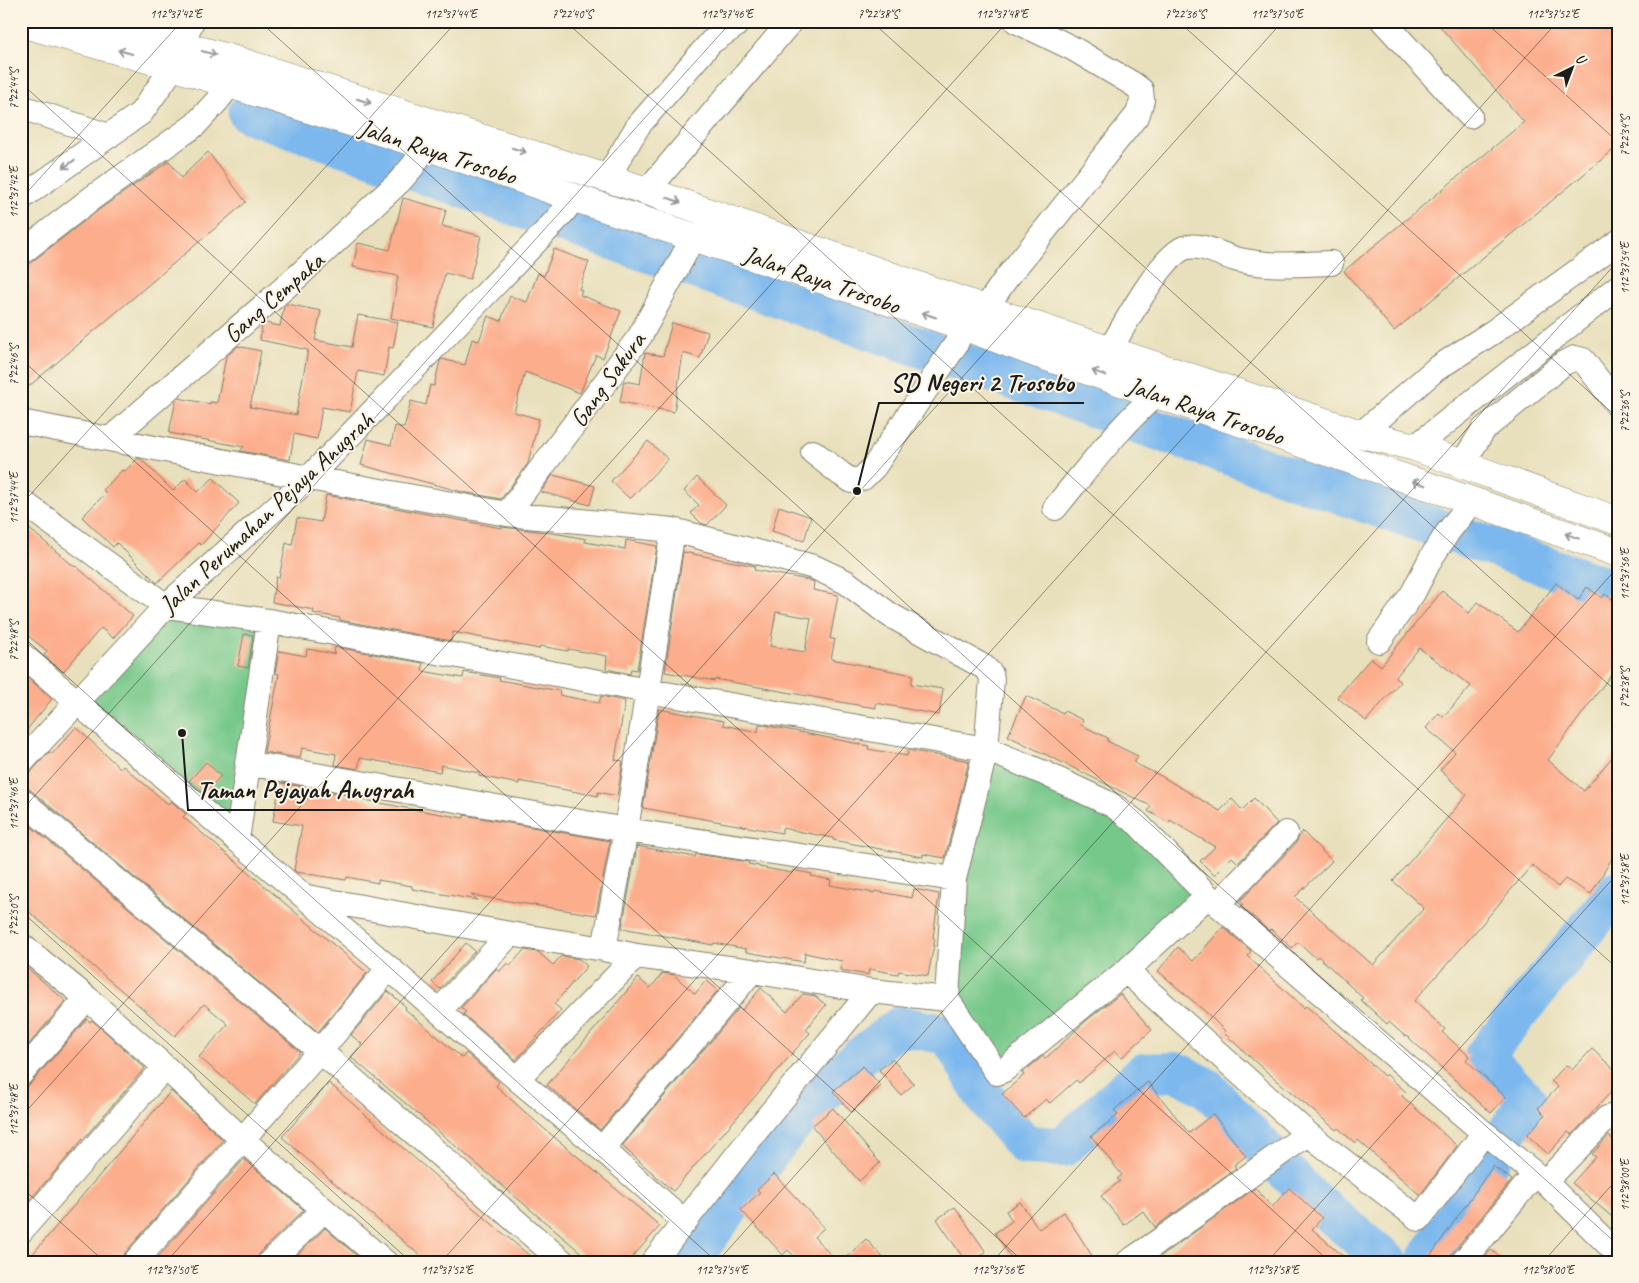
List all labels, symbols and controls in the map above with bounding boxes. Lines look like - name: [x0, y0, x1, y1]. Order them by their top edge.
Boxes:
- text: 112°37'42"E: [150, 6, 204, 22]
- text: 112°37'44"E: [425, 6, 479, 22]
- text: 7°22'40"S: [552, 6, 594, 22]
- text: 112°37'46"E: [701, 6, 755, 22]
- text: 7°22'38"S: [858, 6, 900, 22]
- text: 112°37'48"E: [976, 6, 1030, 22]
- text: 7°22'36"S: [1165, 6, 1207, 22]
- text: 112°37'50"E: [1251, 6, 1305, 22]
- text: 112°37'52"E: [1527, 6, 1581, 22]
- north arrow: [1546, 42, 1596, 92]
- one-way arrow: [118, 47, 134, 57]
- one-way arrow: [201, 48, 217, 58]
- text: U: [1572, 50, 1591, 69]
- text: 7°22'44"S: [6, 67, 22, 109]
- one-way arrow: [356, 96, 372, 106]
- street label: Jalan Raya Trosobo: [354, 111, 521, 193]
- text: 7°22'34"S: [1617, 114, 1633, 156]
- one-way arrow: [511, 145, 527, 155]
- one-way arrow: [62, 159, 76, 169]
- text: 112°37'42"E: [6, 164, 22, 218]
- one-way arrow: [665, 196, 681, 205]
- street label: Jalan Raya Trosobo: [738, 238, 905, 322]
- text: 112°37'54"E: [1617, 240, 1633, 294]
- street label: Gang Cempaka: [217, 244, 332, 350]
- one-way arrow: [922, 310, 937, 319]
- street label: Gang Sakura: [563, 324, 654, 433]
- text: 7°22'46"S: [6, 343, 22, 385]
- callout: SD Negeri 2 Trosobo: [879, 362, 1084, 403]
- text: SD Negeri 2 Trosobo: [890, 366, 1075, 399]
- one-way arrow: [1092, 368, 1108, 377]
- street label: Jalan Raya Trosobo: [1122, 369, 1289, 453]
- text: 7°22'36"S: [1617, 390, 1633, 432]
- street label: Jalan Perumahan Pejaya Anugrah: [152, 404, 381, 621]
- text: 112°37'44"E: [6, 470, 22, 524]
- one-way arrow: [1411, 478, 1427, 487]
- one-way arrow: [1565, 531, 1580, 540]
- text: 112°37'56"E: [1617, 546, 1633, 600]
- text: 7°22'48"S: [6, 619, 22, 661]
- text: 7°22'38"S: [1617, 666, 1633, 708]
- callout: Taman Pejayah Anugrah: [188, 769, 423, 810]
- text: Taman Pejayah Anugrah: [196, 773, 414, 806]
- text: 112°37'46"E: [6, 776, 22, 830]
- text: 112°37'58"E: [1617, 852, 1633, 906]
- text: 7°22'50"S: [6, 894, 22, 936]
- text: 112°37'48"E: [6, 1082, 22, 1136]
- text: 112°38'00"E: [1617, 1157, 1633, 1211]
- text: 112°37'50"E: [146, 1262, 200, 1278]
- text: 112°37'52"E: [421, 1262, 475, 1278]
- text: 112°37'54"E: [696, 1262, 750, 1278]
- text: 112°37'56"E: [972, 1262, 1026, 1278]
- text: 112°37'58"E: [1247, 1262, 1301, 1278]
- text: 112°38'00"E: [1522, 1262, 1576, 1278]

